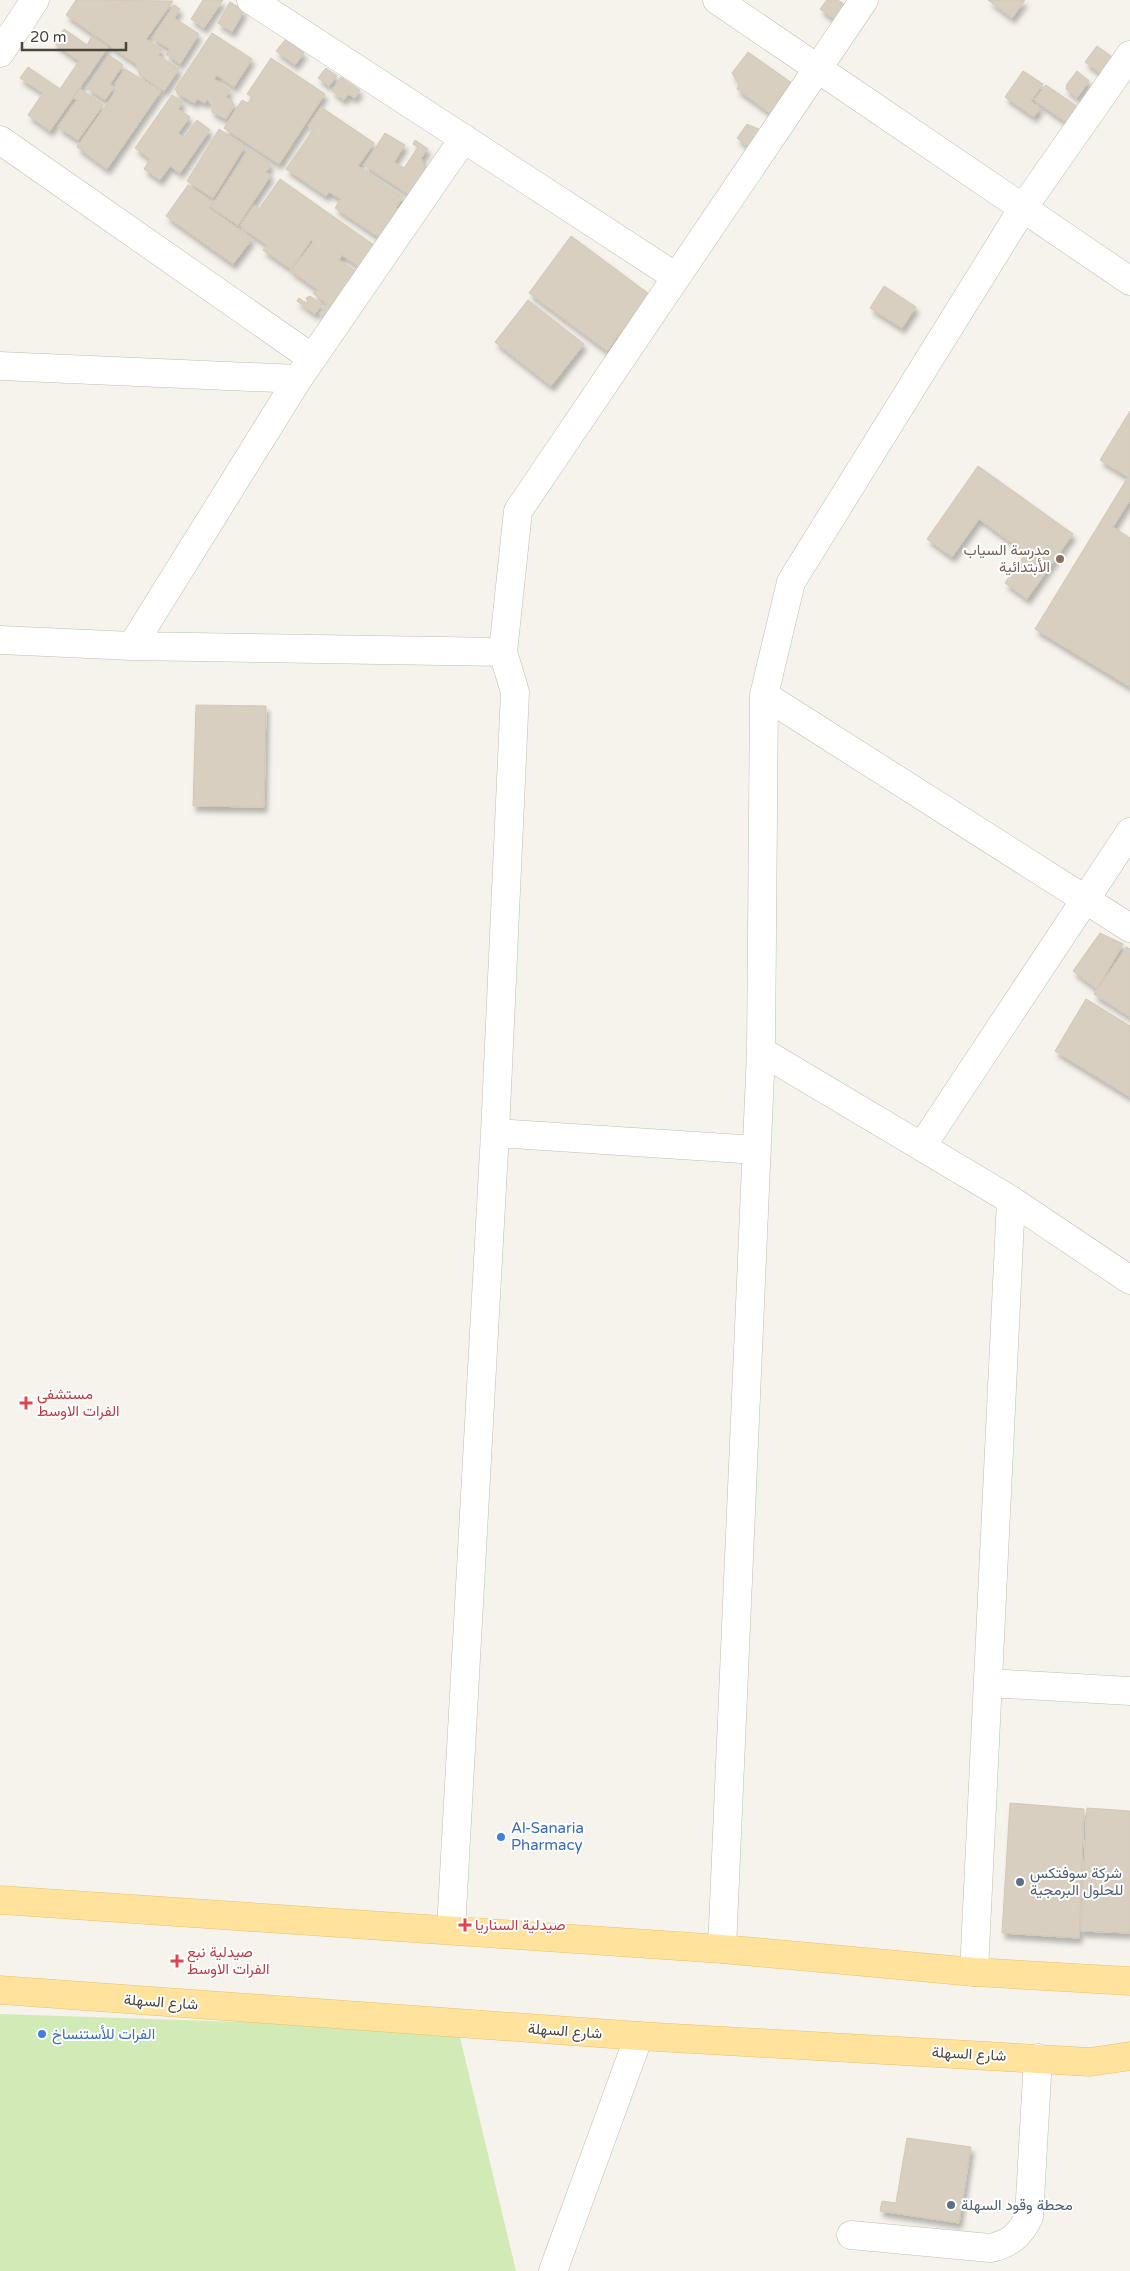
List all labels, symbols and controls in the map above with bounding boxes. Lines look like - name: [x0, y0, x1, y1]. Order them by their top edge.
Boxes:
- scale bar: [22, 20, 126, 52]
- text: 20 m: [30, 28, 67, 46]
- place label: مدرسة السياب الأبتدائية: [964, 541, 1050, 576]
- marker: مدرسة السياب الأبتدائية: [1054, 553, 1066, 565]
- place label: مستشفى الفرات الاوسط: [37, 1385, 119, 1420]
- marker: مستشفى الفرات الاوسط: [19, 1396, 33, 1410]
- place label: Al-Sanaria Pharmacy: [511, 1819, 584, 1854]
- marker: Al-Sanaria Pharmacy: [495, 1831, 507, 1843]
- place label: شركة سوفتكس للحلول البرمجية: [1030, 1864, 1123, 1899]
- marker: شركة سوفتكس للحلول البرمجية: [1014, 1876, 1026, 1888]
- place label: صيدلية السناريا: [475, 1916, 566, 1934]
- marker: صيدلية السناريا: [459, 1919, 471, 1931]
- place label: صيدلية نبع الفرات الاوسط: [187, 1943, 269, 1978]
- marker: صيدلية نبع الفرات الاوسط: [171, 1955, 183, 1967]
- street label: شارع السهلة: [123, 1990, 199, 2016]
- street label: شارع السهلة: [527, 2019, 603, 2045]
- place label: الفرات للأستنساخ: [52, 2025, 155, 2045]
- marker: الفرات للأستنساخ: [36, 2028, 48, 2040]
- street label: شارع السهلة: [931, 2043, 1007, 2067]
- place label: محطة وقود السهلة: [961, 2196, 1073, 2214]
- marker: محطة وقود السهلة: [945, 2199, 957, 2211]

